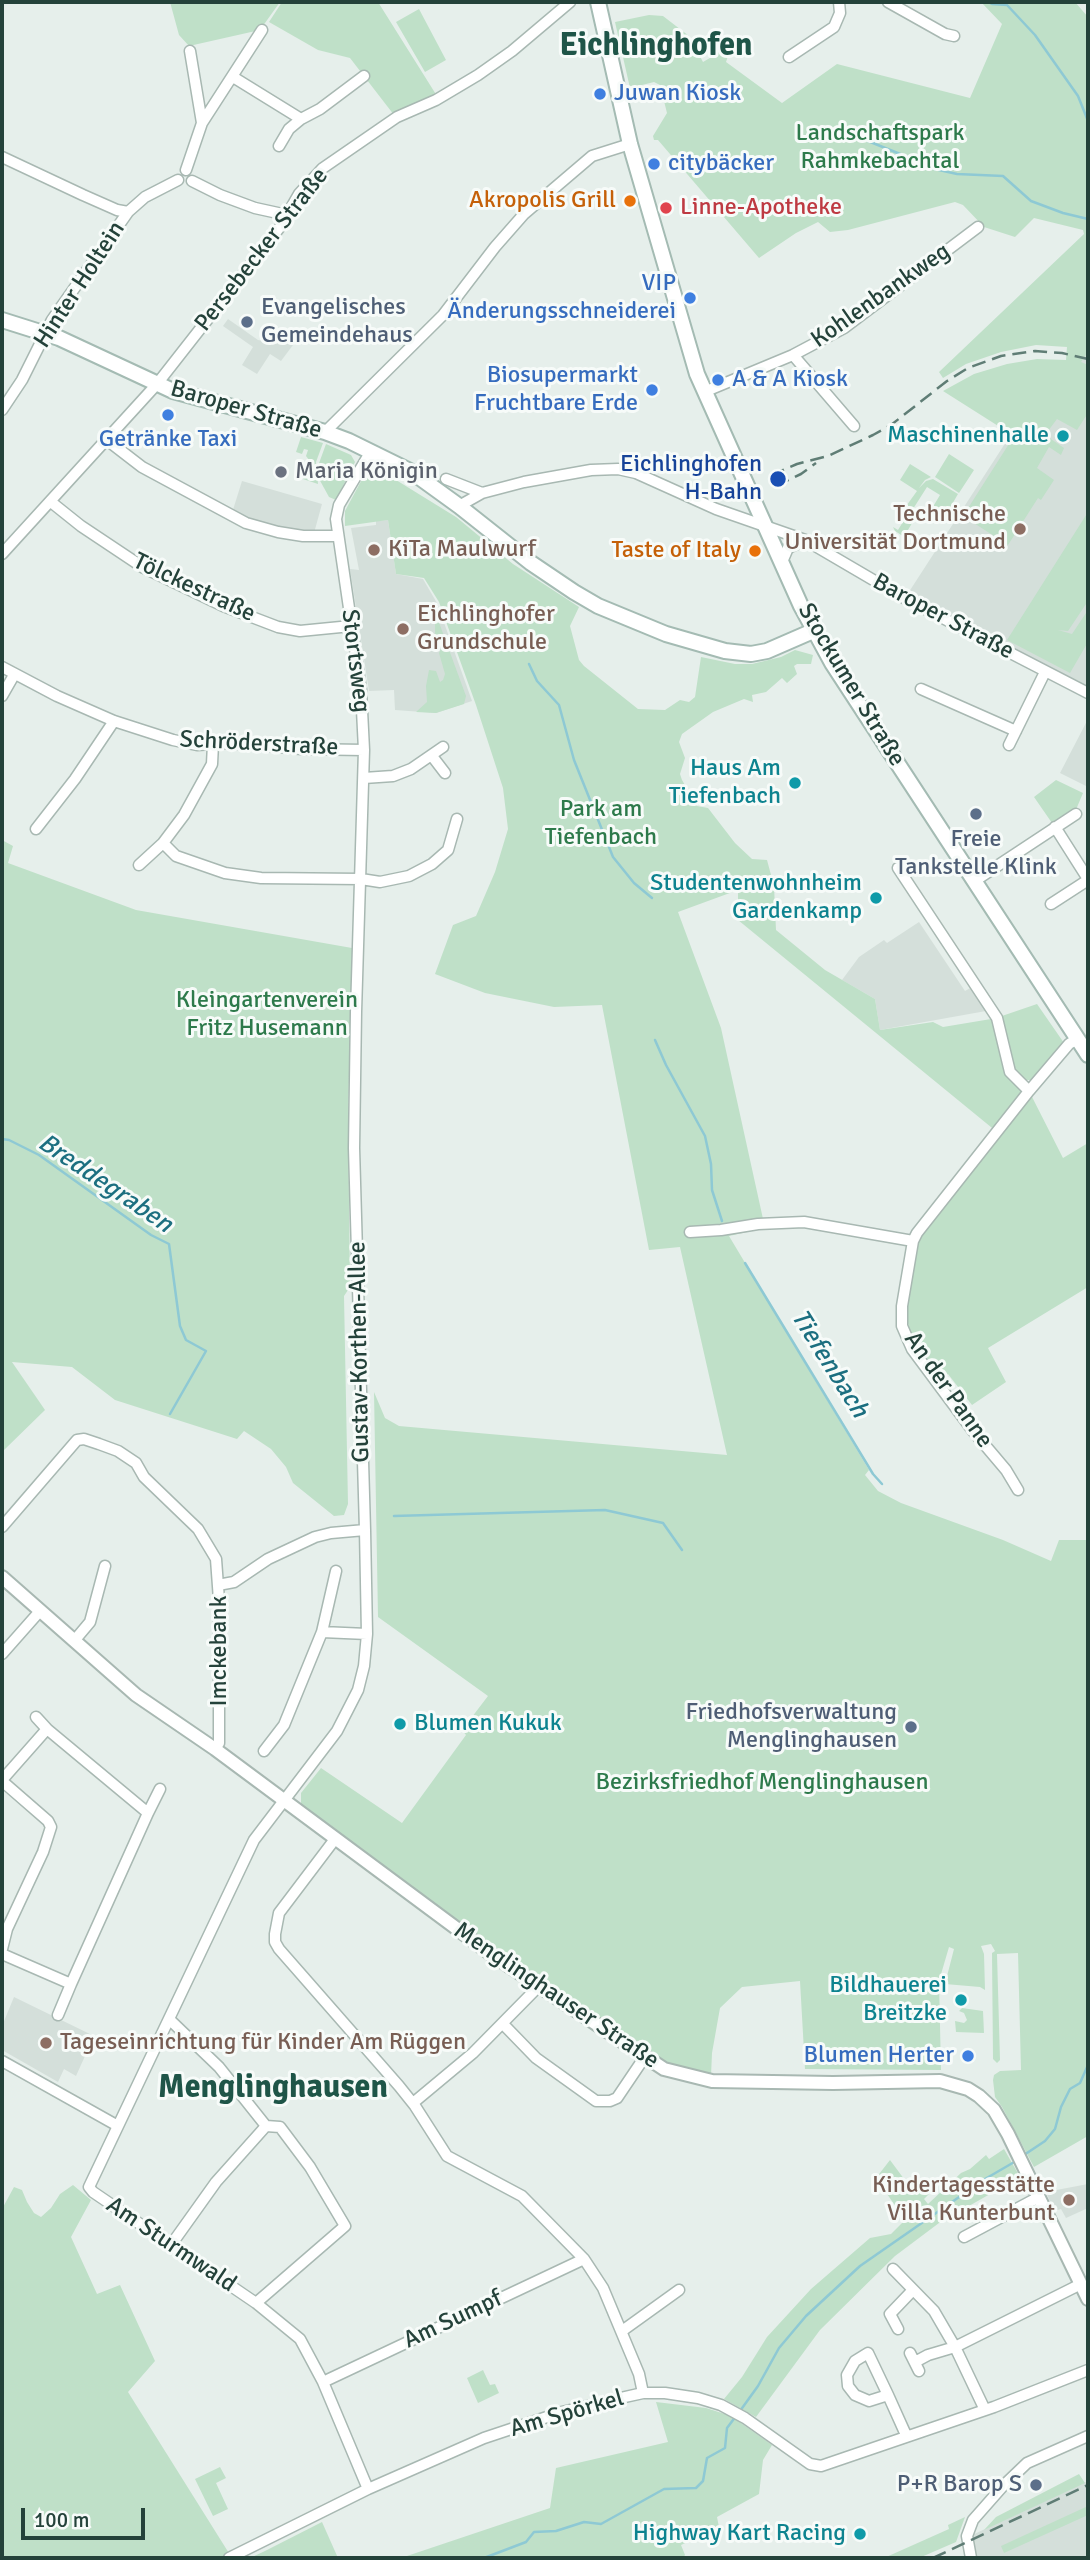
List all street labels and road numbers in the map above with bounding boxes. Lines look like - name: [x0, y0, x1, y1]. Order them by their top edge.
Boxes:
- street label: Persebecker Straße: [189, 162, 335, 338]
- street label: Hinter Holtein: [28, 216, 132, 354]
- street label: Kohlenbankweg: [806, 237, 956, 355]
- street label: Baroper Straße: [167, 375, 325, 445]
- street label: Tölckestraße: [128, 547, 260, 629]
- street label: Baroper Straße: [867, 568, 1019, 666]
- street label: Stockumer Straße: [791, 598, 911, 772]
- street label: Stortsweg: [334, 608, 376, 714]
- street label: Schröderstraße: [179, 725, 339, 763]
- street label: Gustav-Korthen-Allee: [344, 1241, 376, 1463]
- street label: An der Panne: [897, 1326, 999, 1454]
- street label: Imckebank: [206, 1595, 234, 1707]
- street label: Menglinghauser Straße: [448, 1917, 664, 2075]
- street label: Am Sturmwald: [101, 2191, 241, 2299]
- street label: Am Sumpf: [399, 2285, 507, 2355]
- street label: Am Spörkel: [507, 2384, 627, 2444]

